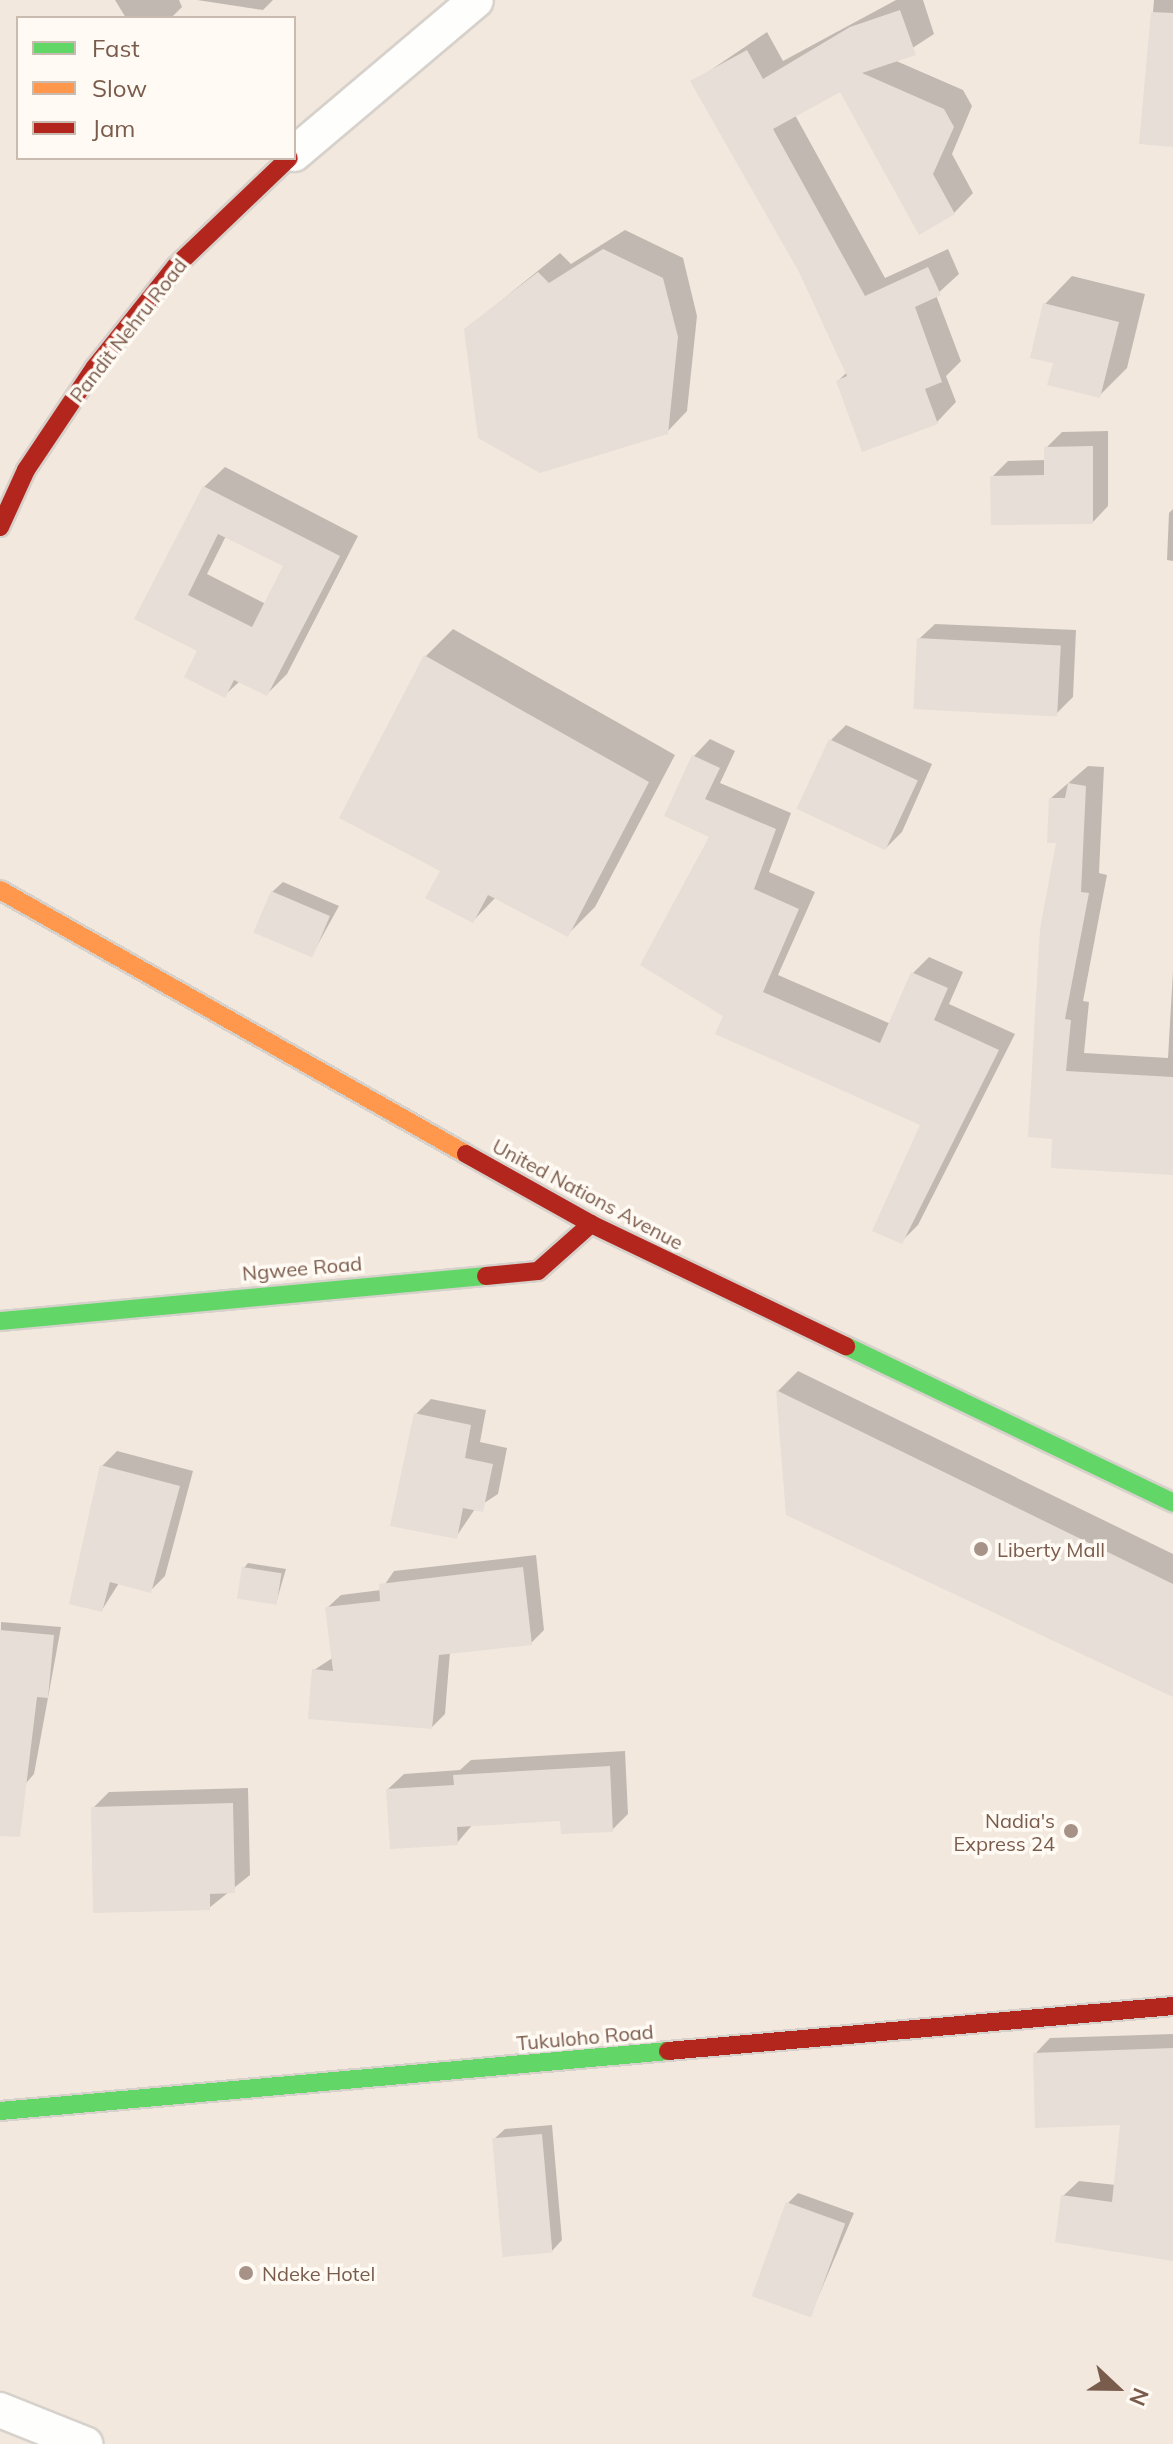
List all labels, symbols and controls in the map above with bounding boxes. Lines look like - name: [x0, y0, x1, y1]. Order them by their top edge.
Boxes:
- legend: [16, 16, 296, 160]
- text: Fast: [92, 33, 140, 63]
- text: Slow: [92, 73, 147, 103]
- text: Jam: [92, 113, 135, 143]
- street label: Pandit Nehru Road: [64, 253, 192, 407]
- street label: United Nations Avenue: [488, 1133, 688, 1255]
- street label: Ngwee Road: [241, 1251, 363, 1285]
- place label: Liberty Mall: [997, 1537, 1105, 1561]
- marker: Liberty Mall: [972, 1540, 990, 1558]
- place label: Nadia's Express 24: [953, 1808, 1055, 1855]
- marker: Nadia's Express 24: [1062, 1822, 1080, 1840]
- street label: Tukuloho Road: [515, 2019, 655, 2055]
- place label: Ndeke Hotel: [262, 2261, 375, 2285]
- marker: Ndeke Hotel: [237, 2264, 255, 2282]
- north arrow: [1077, 2348, 1157, 2428]
- text: N: [1123, 2384, 1155, 2410]

